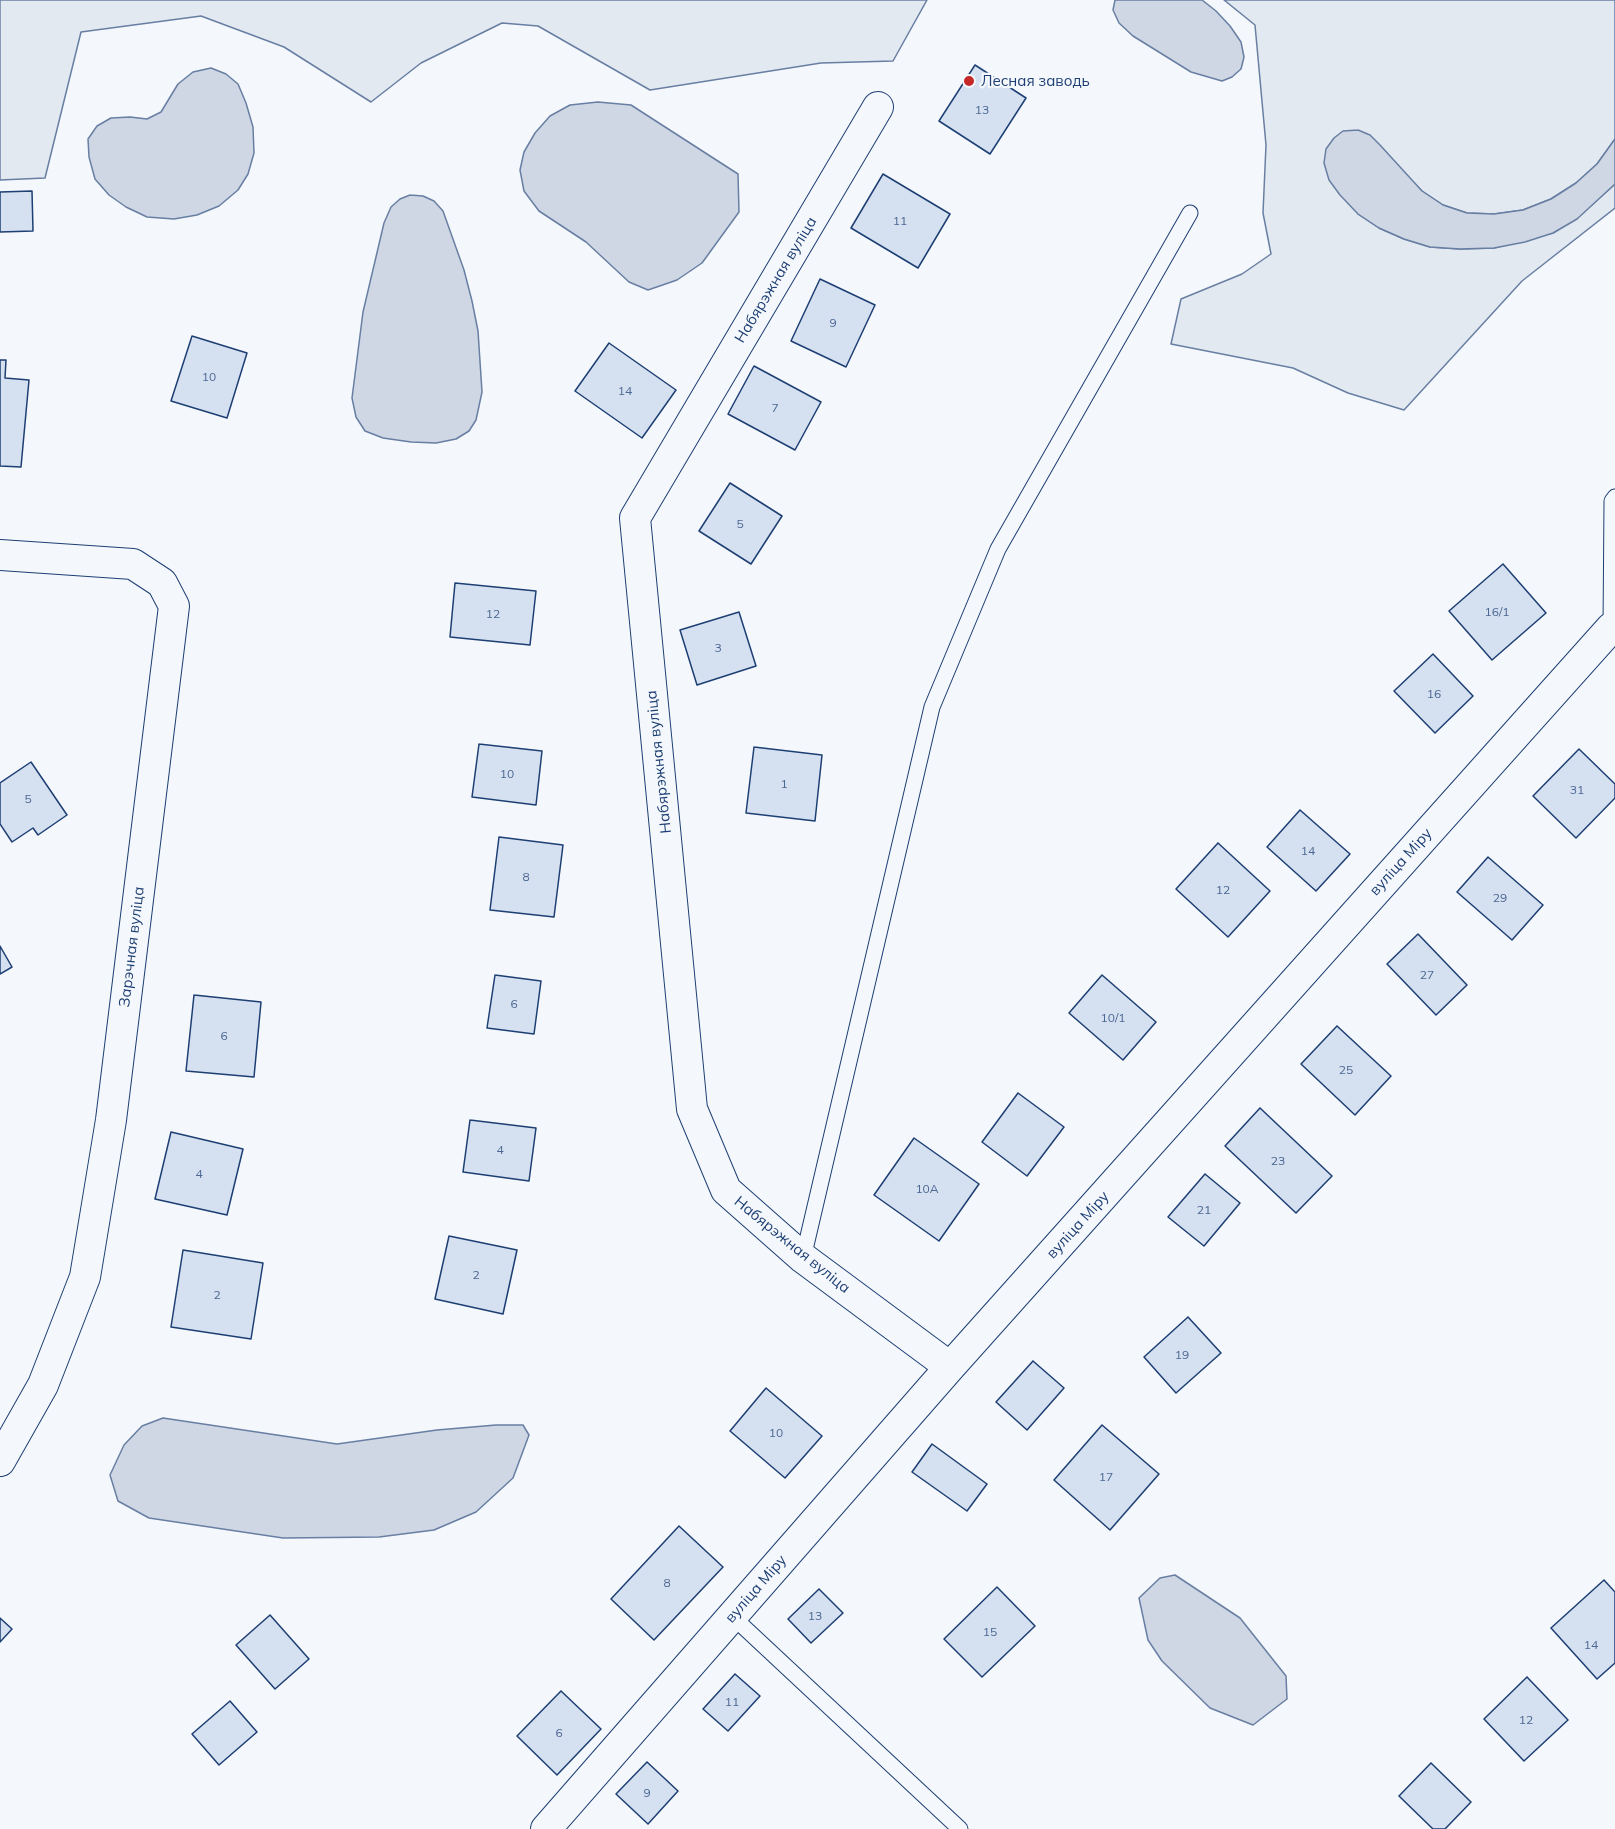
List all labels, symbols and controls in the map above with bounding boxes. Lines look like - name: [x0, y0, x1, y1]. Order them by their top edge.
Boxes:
- place label: Лесная заводь: [981, 72, 1090, 90]
- marker: Лесная заводь: [962, 74, 976, 88]
- house number: 13: [975, 103, 989, 117]
- street label: Набярэжная вуліца: [731, 214, 821, 346]
- house number: 11: [893, 214, 907, 228]
- house number: 9: [829, 316, 837, 330]
- house number: 10: [202, 370, 216, 384]
- house number: 14: [618, 384, 632, 398]
- house number: 7: [771, 401, 779, 415]
- house number: 5: [736, 517, 744, 531]
- house number: 16/1: [1484, 605, 1510, 619]
- house number: 12: [486, 607, 500, 621]
- house number: 3: [714, 641, 722, 655]
- house number: 16: [1427, 687, 1441, 701]
- street label: Набярэжная вуліца: [643, 690, 675, 834]
- house number: 10: [500, 767, 514, 781]
- house number: 1: [780, 777, 788, 791]
- house number: 31: [1570, 783, 1584, 797]
- house number: 5: [24, 792, 32, 806]
- street label: вуліца Міру: [1366, 825, 1436, 899]
- house number: 14: [1301, 844, 1315, 858]
- house number: 8: [522, 870, 530, 884]
- house number: 12: [1216, 883, 1230, 897]
- street label: Зарэчная вуліца: [116, 886, 148, 1008]
- house number: 29: [1493, 891, 1507, 905]
- house number: 27: [1420, 968, 1434, 982]
- house number: 6: [510, 997, 518, 1011]
- house number: 10/1: [1100, 1011, 1126, 1025]
- house number: 6: [220, 1029, 228, 1043]
- house number: 25: [1339, 1063, 1353, 1077]
- house number: 4: [496, 1143, 504, 1157]
- house number: 23: [1271, 1154, 1285, 1168]
- house number: 4: [195, 1167, 203, 1181]
- house number: 10А: [915, 1182, 939, 1196]
- street label: вуліца Міру: [1043, 1188, 1113, 1262]
- street label: Набярэжная вуліца: [730, 1193, 854, 1297]
- house number: 21: [1197, 1203, 1211, 1217]
- house number: 2: [472, 1268, 480, 1282]
- house number: 2: [213, 1288, 221, 1302]
- house number: 19: [1175, 1348, 1189, 1362]
- house number: 10: [769, 1426, 783, 1440]
- house number: 17: [1099, 1470, 1113, 1484]
- street label: вуліца Міру: [721, 1551, 791, 1627]
- house number: 8: [663, 1576, 671, 1590]
- house number: 13: [808, 1609, 822, 1623]
- house number: 15: [983, 1625, 997, 1639]
- house number: 14: [1584, 1638, 1598, 1652]
- house number: 11: [725, 1695, 739, 1709]
- house number: 12: [1519, 1713, 1533, 1727]
- house number: 6: [555, 1726, 563, 1740]
- house number: 9: [643, 1786, 651, 1800]

